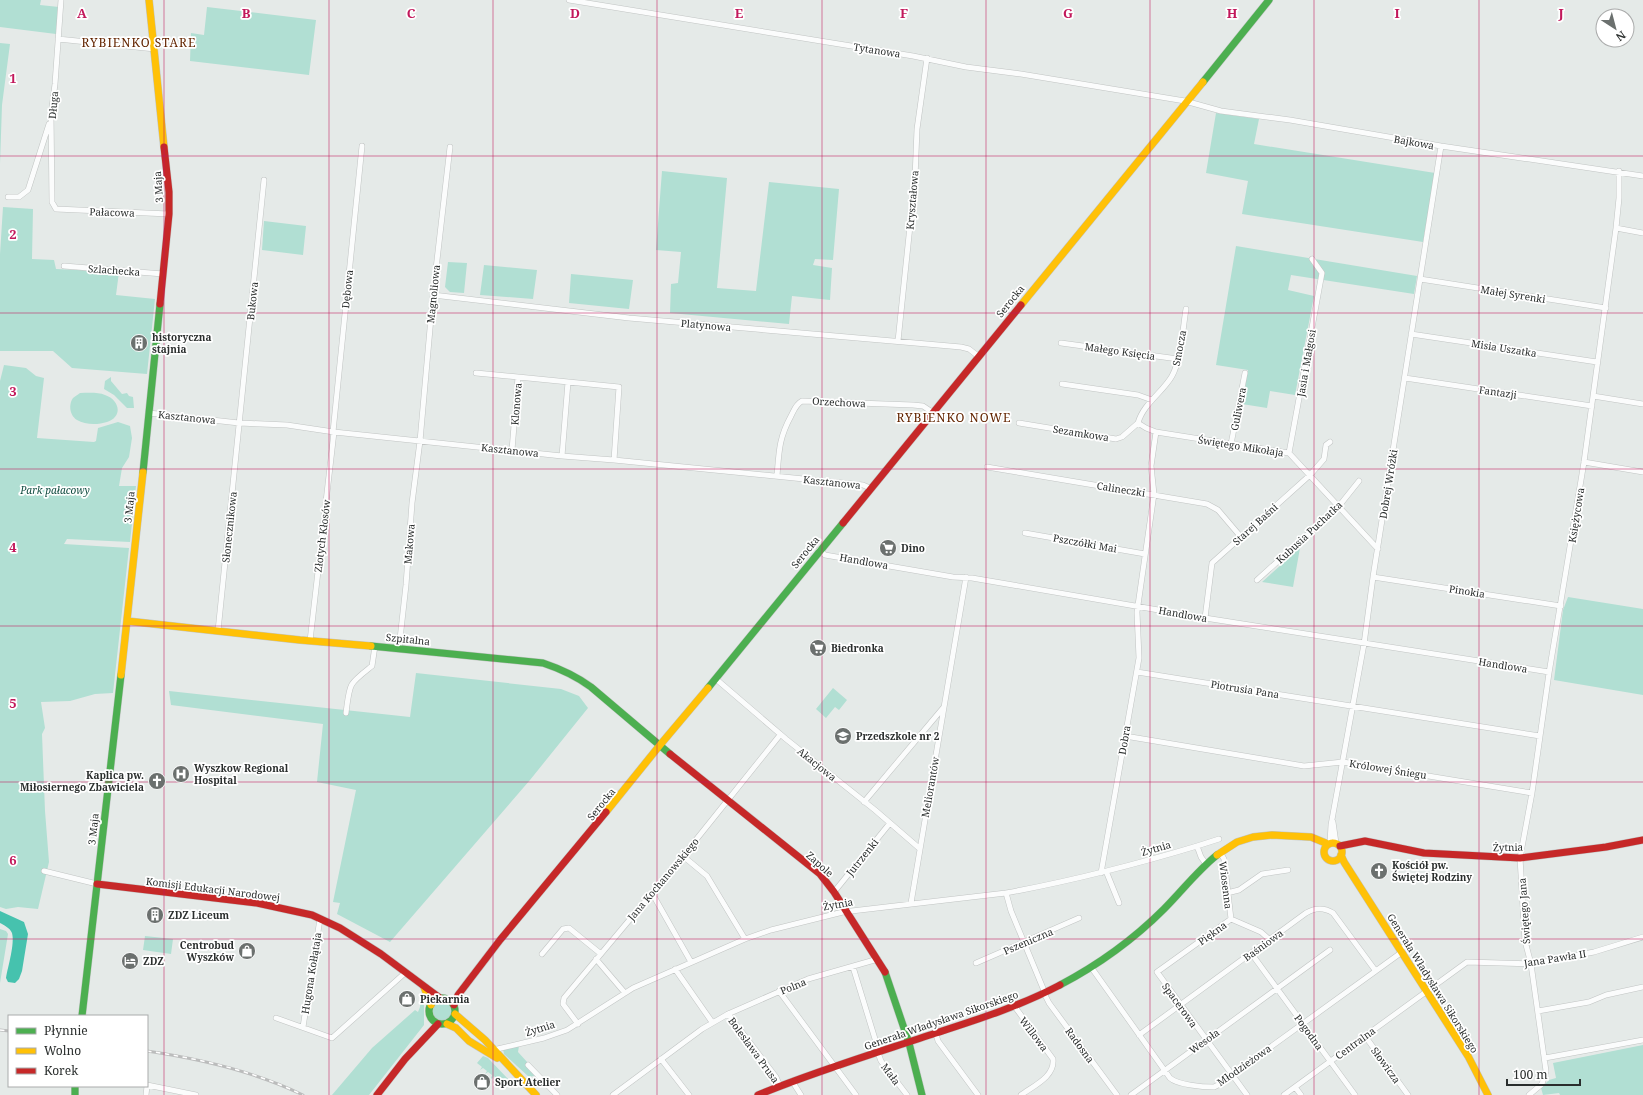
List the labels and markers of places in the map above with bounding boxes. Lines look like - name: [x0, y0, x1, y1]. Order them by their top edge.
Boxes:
- place label: historyczna stajnia: [152, 330, 211, 356]
- building icon: historyczna stajnia: [129, 333, 149, 353]
- supermarket icon: Dino: [878, 538, 898, 558]
- place label: Dino: [901, 541, 925, 555]
- supermarket icon: Biedronka: [808, 638, 828, 658]
- place label: Biedronka: [831, 641, 884, 655]
- school or university icon: Przedszkole nr 2: [833, 726, 853, 746]
- place label: Przedszkole nr 2: [856, 729, 940, 743]
- place label: Wyszkow Regional Hospital: [194, 761, 289, 787]
- hospital icon: Wyszkow Regional Hospital: [171, 764, 191, 784]
- place label: Kaplica pw. Miłosiernego Zbawiciela: [20, 768, 144, 794]
- church icon: Kaplica pw. Miłosiernego Zbawiciela: [147, 771, 167, 791]
- place label: Kościół pw. Świętej Rodziny: [1392, 858, 1472, 884]
- church icon: Kościół pw. Świętej Rodziny: [1369, 861, 1389, 881]
- building icon: ZDZ Liceum: [145, 905, 165, 925]
- place label: ZDZ Liceum: [168, 908, 229, 922]
- place label: Centrobud Wyszków: [180, 938, 235, 964]
- shop icon: Centrobud Wyszków: [237, 941, 257, 961]
- hotel icon: ZDZ: [120, 951, 140, 971]
- place label: ZDZ: [143, 954, 164, 968]
- shop icon: Piekarnia: [397, 989, 417, 1009]
- place label: Piekarnia: [420, 992, 469, 1006]
- shop icon: Sport Atelier: [472, 1072, 492, 1092]
- place label: Sport Atelier: [495, 1075, 561, 1089]

